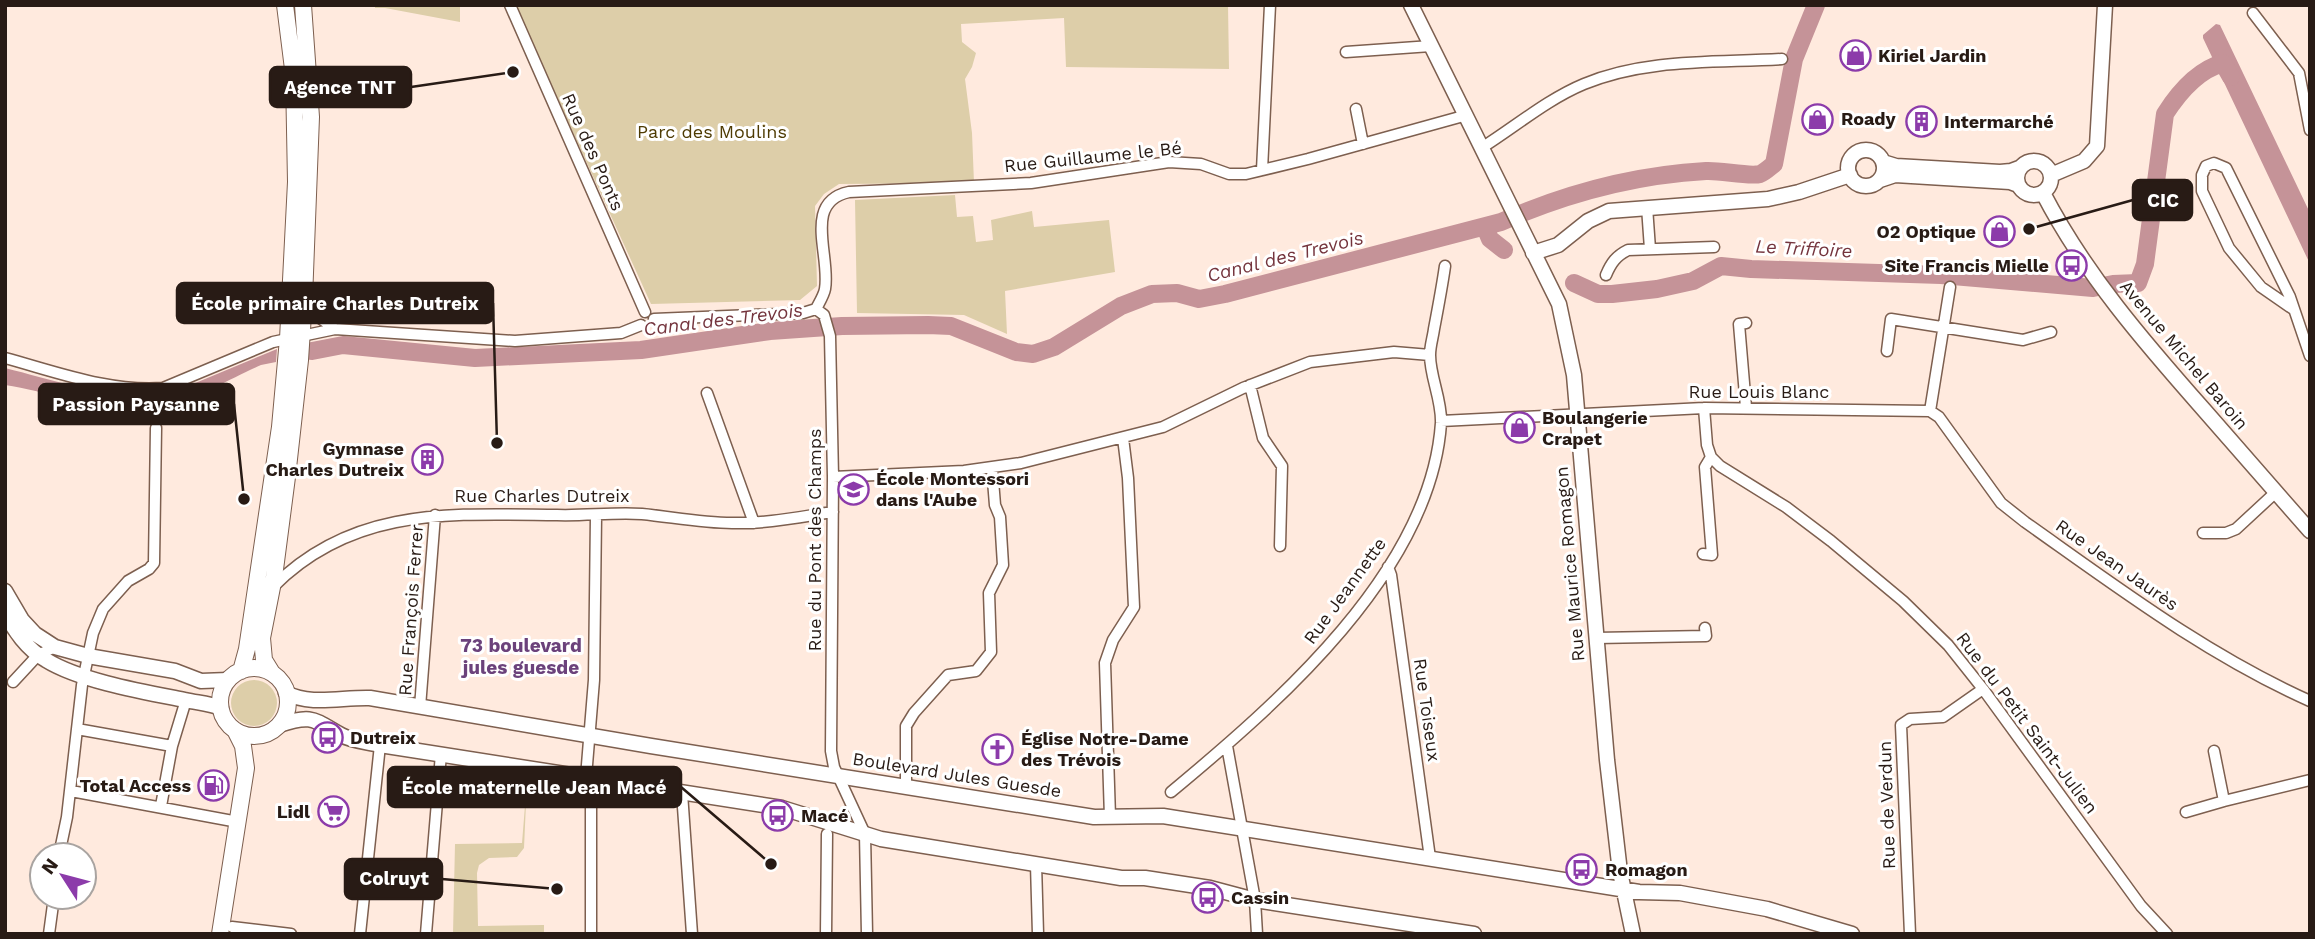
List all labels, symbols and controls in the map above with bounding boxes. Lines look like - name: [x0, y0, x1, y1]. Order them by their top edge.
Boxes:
- shop icon: Kiriel Jardin: [1838, 39, 1872, 73]
- place label: Kiriel Jardin: [1878, 45, 1986, 66]
- callout: Agence TNT: [270, 67, 411, 107]
- text: Agence TNT: [284, 76, 396, 99]
- street label: Rue des Ponts: [558, 90, 629, 214]
- shop icon: Roady: [1801, 102, 1835, 136]
- building icon: Intermarché: [1904, 105, 1938, 139]
- place label: Roady: [1841, 108, 1897, 129]
- place label: Intermarché: [1944, 111, 2054, 132]
- park label: Parc des Moulins: [637, 121, 787, 142]
- street label: Rue Guillaume le Bé: [1003, 137, 1183, 176]
- callout: CIC: [2133, 180, 2192, 220]
- text: CIC: [2147, 189, 2179, 212]
- shop icon: O2 Optique: [1982, 215, 2016, 249]
- place label: O2 Optique: [1876, 221, 1976, 242]
- water label: Canal des Trevois: [1205, 226, 1366, 287]
- water label: Le Triffoire: [1755, 234, 1853, 263]
- bus stop icon: Site Francis Mielle: [2055, 249, 2089, 283]
- place label: Site Francis Mielle: [1884, 255, 2049, 276]
- street label: Avenue Michel Baroin: [2116, 276, 2253, 434]
- callout: École primaire Charles Dutreix: [177, 283, 493, 323]
- text: École primaire Charles Dutreix: [191, 292, 479, 315]
- water label: Canal des Trevois: [642, 298, 804, 341]
- street label: Rue Louis Blanc: [1689, 381, 1829, 402]
- callout: Passion Paysanne: [39, 384, 234, 424]
- text: Passion Paysanne: [52, 393, 220, 416]
- place label: Boulangerie Crapet: [1542, 407, 1648, 449]
- shop icon: Boulangerie Crapet: [1502, 411, 1536, 445]
- street label: Rue du Pont des Champs: [804, 428, 825, 652]
- place label: Gymnase Charles Dutreix: [266, 438, 404, 480]
- building icon: Gymnase Charles Dutreix: [410, 442, 444, 476]
- street label: Rue Maurice Romagon: [1550, 465, 1589, 663]
- place label: École Montessori dans l'Aube: [876, 468, 1029, 510]
- school or university icon: École Montessori dans l'Aube: [836, 472, 870, 506]
- street label: Rue Charles Dutreix: [454, 485, 630, 506]
- street label: Rue Jean Jaurès: [2052, 515, 2183, 615]
- street label: Rue François Ferrer: [394, 524, 427, 696]
- street label: Rue Jeannette: [1299, 533, 1390, 648]
- street label: Rue du Petit Saint-Julien: [1952, 628, 2102, 818]
- district label: 73 boulevard jules guesde: [460, 634, 582, 679]
- street label: Rue Toiseux: [1410, 657, 1445, 763]
- bus stop icon: Dutreix: [310, 721, 344, 755]
- place label: Dutreix: [350, 727, 416, 748]
- place label: Église Notre-Dame des Trévois: [1021, 728, 1189, 770]
- church icon: Église Notre-Dame des Trévois: [981, 732, 1015, 766]
- street label: Rue de Verdun: [1874, 740, 1899, 870]
- street label: Boulevard Jules Guesde: [851, 748, 1063, 801]
- callout: École maternelle Jean Macé: [388, 767, 681, 807]
- fuel station icon: Total Access: [197, 769, 231, 803]
- place label: Total Access: [79, 775, 191, 796]
- text: École maternelle Jean Macé: [402, 776, 666, 799]
- supermarket icon: Lidl: [316, 795, 350, 829]
- bus stop icon: Macé: [761, 799, 795, 833]
- place label: Lidl: [277, 801, 310, 822]
- place label: Macé: [801, 805, 848, 826]
- north arrow: [28, 841, 98, 911]
- bus stop icon: Romagon: [1565, 853, 1599, 887]
- text: N: [36, 854, 63, 879]
- callout: Colruyt: [345, 859, 442, 899]
- place label: Romagon: [1605, 859, 1688, 880]
- text: Colruyt: [359, 867, 429, 890]
- bus stop icon: Cassin: [1191, 881, 1225, 915]
- place label: Cassin: [1231, 887, 1289, 908]

